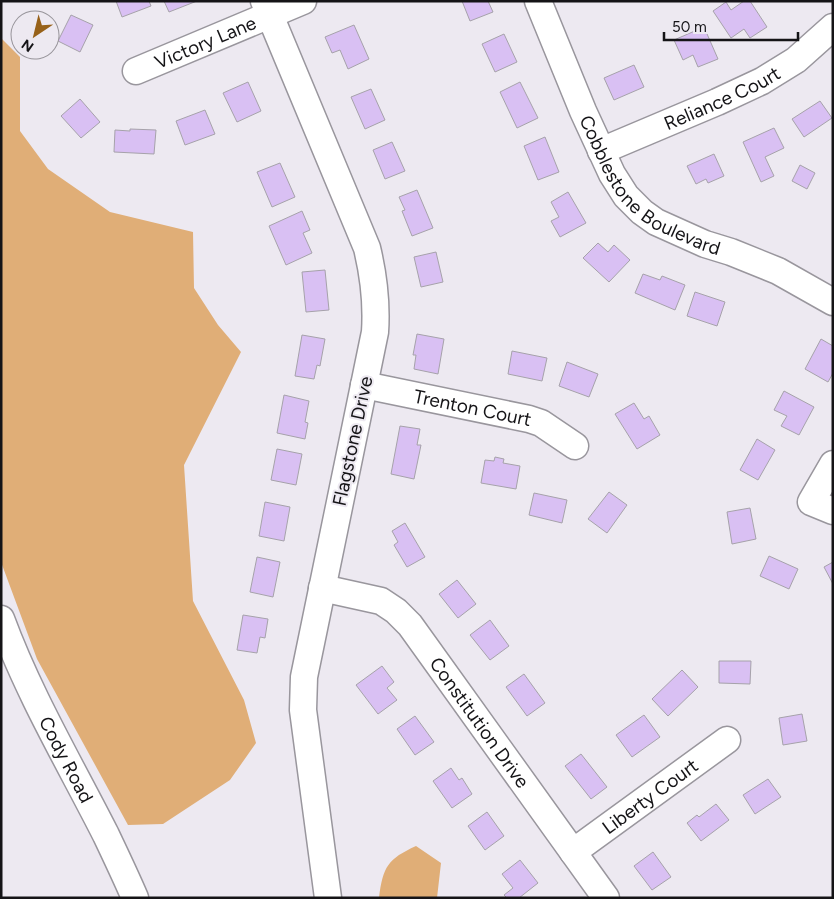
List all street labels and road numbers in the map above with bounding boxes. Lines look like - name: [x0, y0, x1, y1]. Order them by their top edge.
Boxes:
- street label: Victory Lane: [151, 11, 260, 74]
- street label: Reliance Court: [660, 62, 785, 135]
- street label: Cobblestone Boulevard: [575, 112, 723, 260]
- street label: Flagstone Drive: [328, 374, 377, 508]
- street label: Trenton Court: [412, 385, 533, 431]
- street label: Constitution Drive: [425, 653, 534, 792]
- street label: Cody Road: [34, 713, 98, 807]
- street label: Liberty Court: [598, 754, 703, 839]

